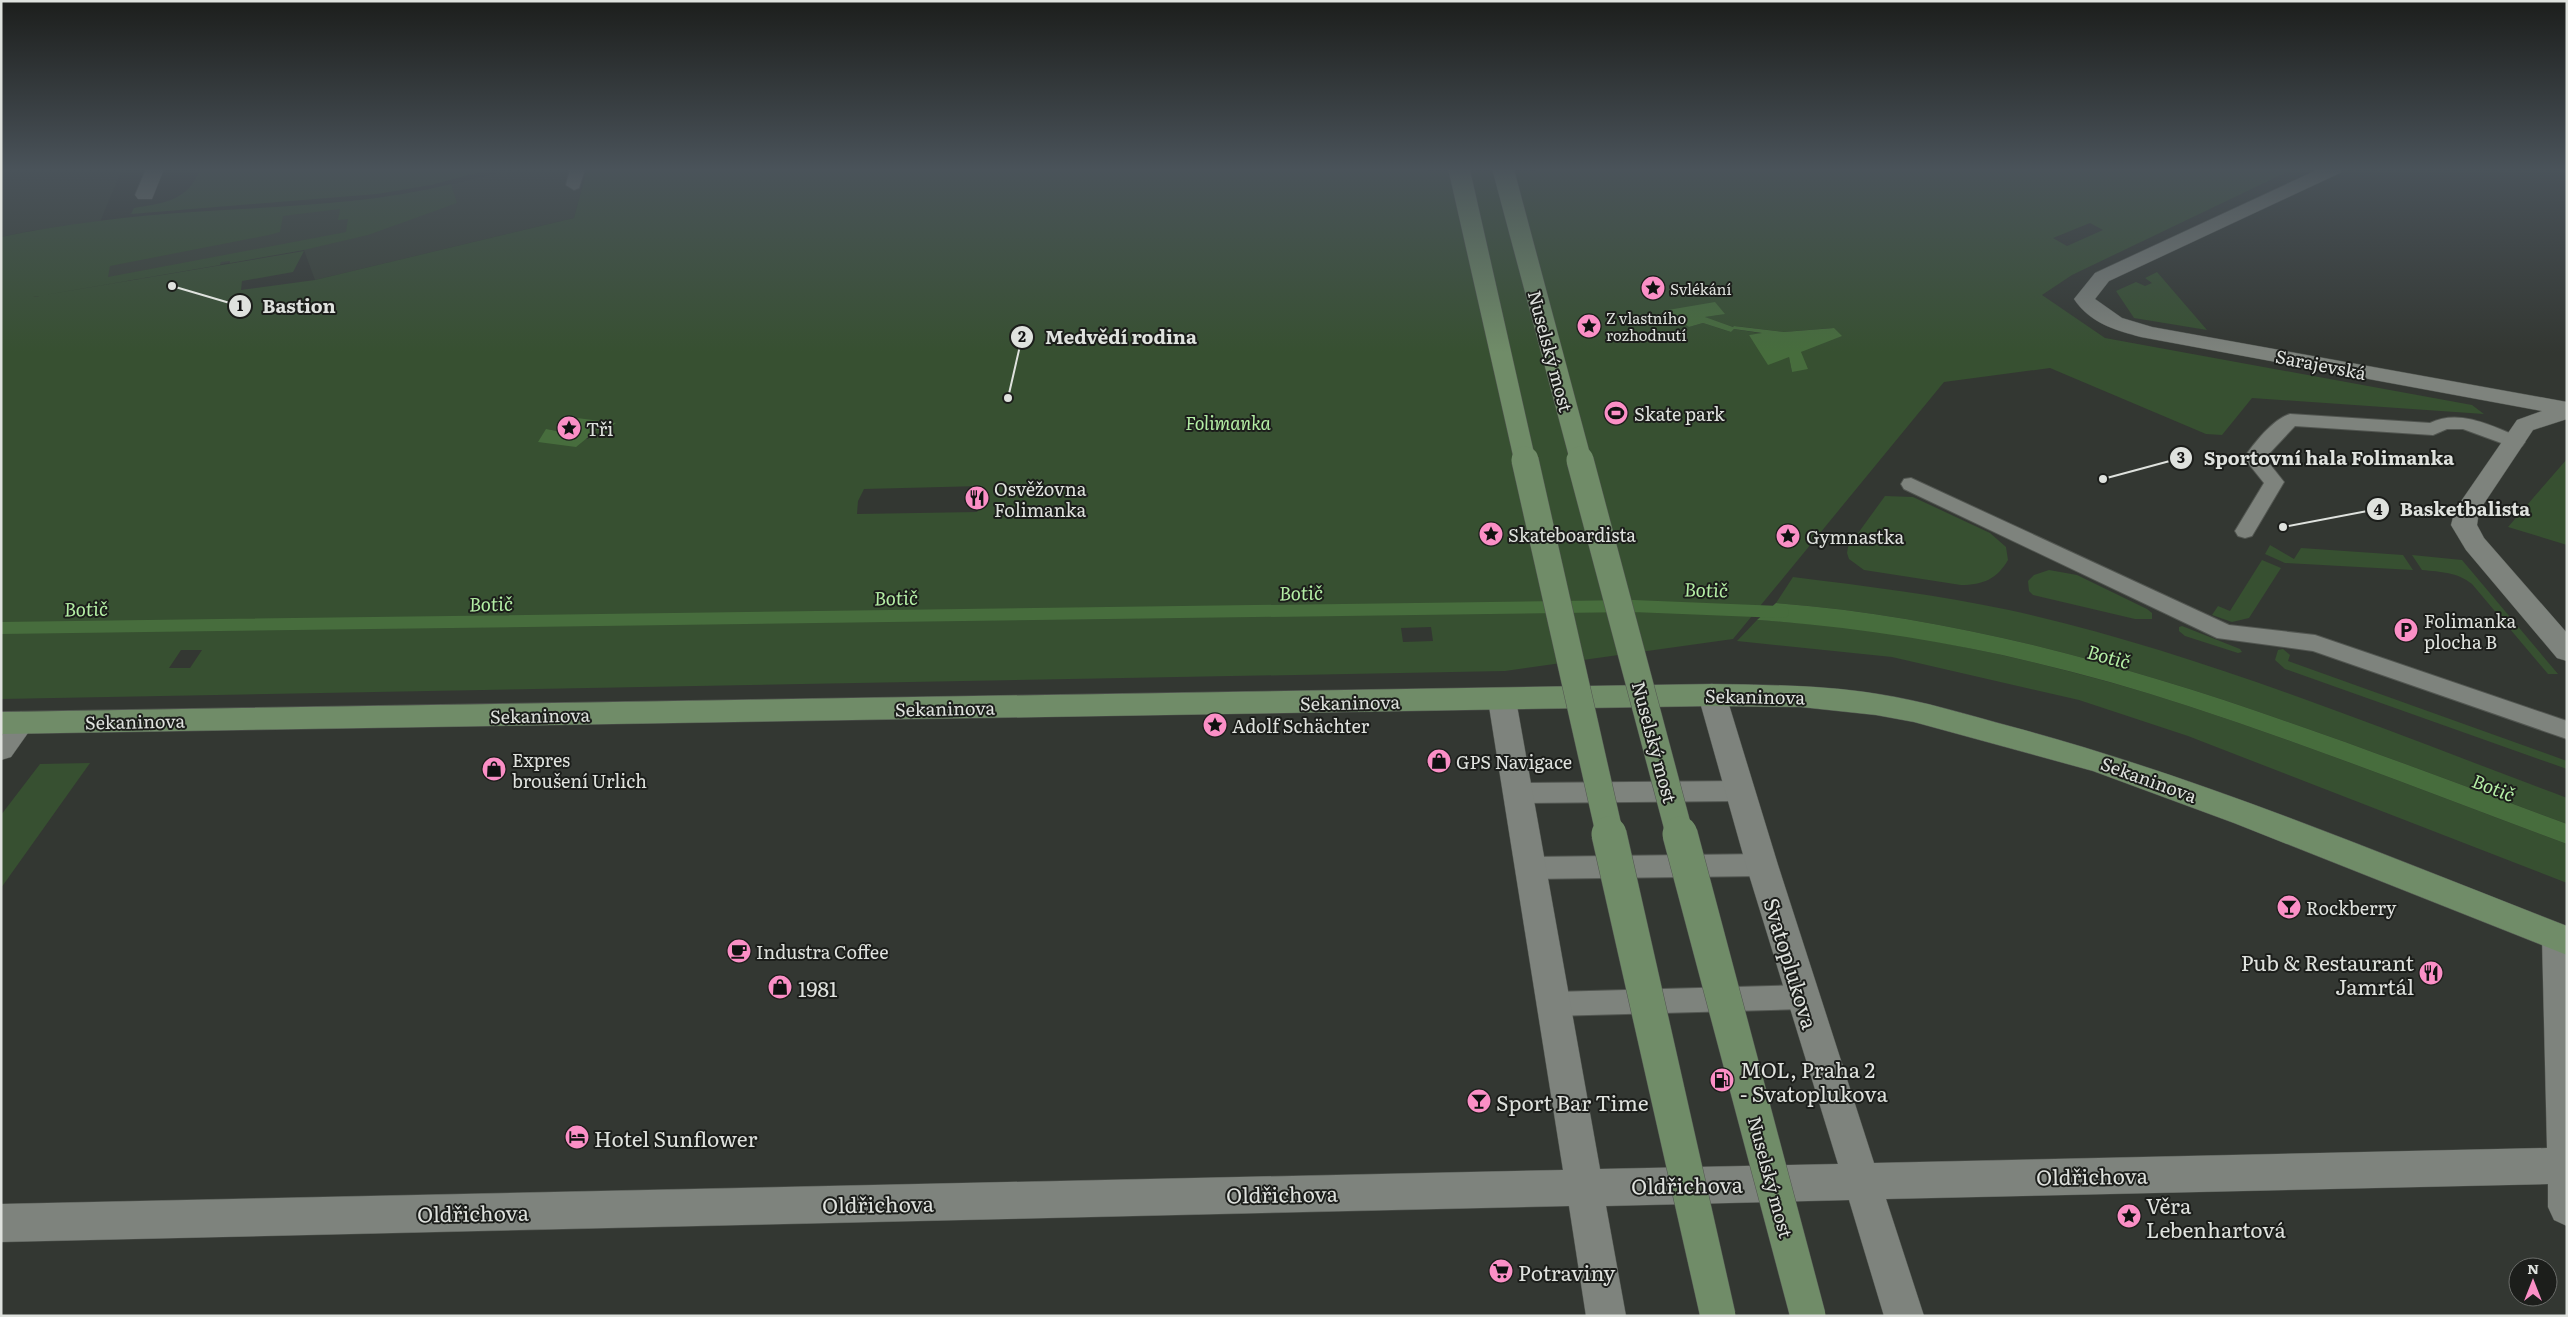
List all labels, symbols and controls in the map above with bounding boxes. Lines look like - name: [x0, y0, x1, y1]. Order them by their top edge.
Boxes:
- place icon: Svlékání: [1640, 275, 1666, 301]
- place label: Svlékání: [1670, 277, 1732, 300]
- street label: Nuselský most: [1522, 287, 1580, 415]
- callout: Bastion: [227, 289, 346, 323]
- text: Bastion: [262, 291, 336, 319]
- text: 1: [237, 293, 243, 316]
- place label: Z vlastního rozhodnutí: [1606, 306, 1686, 346]
- place icon: Z vlastního rozhodnutí: [1576, 313, 1602, 339]
- callout: Medvědí rodina: [1009, 320, 1207, 354]
- text: Medvědí rodina: [1045, 322, 1197, 350]
- text: 2: [1018, 324, 1026, 347]
- street label: Sarajevská: [2273, 342, 2369, 386]
- sports icon: Skate park: [1603, 400, 1629, 426]
- place label: Skate park: [1634, 400, 1726, 427]
- park label: Folimanka: [1185, 409, 1272, 436]
- place icon: Tři: [556, 415, 582, 441]
- place label: Tři: [586, 415, 613, 442]
- callout: Sportovní hala Folimanka: [2169, 441, 2465, 475]
- text: Sportovní hala Folimanka: [2204, 443, 2454, 471]
- text: 3: [2177, 445, 2185, 468]
- place label: Osvěžovna Folimanka: [994, 475, 1087, 523]
- restaurant icon: Osvěžovna Folimanka: [964, 485, 990, 511]
- callout: Basketbalista: [2365, 492, 2541, 526]
- text: Basketbalista: [2400, 494, 2530, 522]
- text: 4: [2373, 497, 2383, 520]
- place icon: Skateboardista: [1478, 521, 1504, 547]
- place label: Skateboardista: [1508, 521, 1636, 548]
- place icon: Gymnastka: [1775, 523, 1801, 549]
- place label: Gymnastka: [1806, 523, 1905, 550]
- water label: Botič: [1684, 575, 1728, 603]
- water label: Botič: [1279, 578, 1323, 606]
- water label: Botič: [874, 583, 918, 611]
- water label: Botič: [469, 589, 513, 617]
- water label: Botič: [64, 594, 108, 622]
- place label: Folimanka plocha B: [2424, 607, 2517, 655]
- parking icon: Folimanka plocha B: [2393, 617, 2419, 643]
- water label: Botič: [2084, 637, 2134, 675]
- street label: Nuselský most: [1626, 678, 1684, 806]
- street label: Sekaninova: [1705, 682, 1806, 710]
- street label: Sekaninova: [1300, 688, 1401, 716]
- street label: Sekaninova: [895, 694, 996, 722]
- street label: Sekaninova: [490, 701, 591, 729]
- street label: Sekaninova: [85, 707, 186, 735]
- place icon: Adolf Schӓchter: [1202, 712, 1228, 738]
- place label: Adolf Schӓchter: [1232, 712, 1370, 739]
- place label: Expres broušení Urlich: [512, 746, 647, 794]
- shop icon: GPS Navigace: [1426, 748, 1452, 774]
- place label: GPS Navigace: [1456, 748, 1572, 775]
- street label: Sekaninova: [2097, 749, 2201, 809]
- shop icon: Expres broušení Urlich: [481, 756, 507, 782]
- water label: Botič: [2468, 766, 2520, 808]
- street label: Svatoplukova: [1757, 893, 1827, 1033]
- bar icon: Rockberry: [2276, 894, 2302, 920]
- place label: Rockberry: [2306, 894, 2397, 921]
- cafe icon: Industra Coffee: [726, 938, 752, 964]
- place label: Industra Coffee: [756, 938, 889, 965]
- place label: Pub & Restaurant Jamrtál: [2241, 946, 2415, 1001]
- restaurant icon: Pub & Restaurant Jamrtál: [2418, 960, 2444, 986]
- place label: 1981: [798, 972, 838, 1003]
- shop icon: 1981: [767, 974, 793, 1000]
- place label: MOL, Praha 2 - Svatoplukova: [1740, 1053, 1888, 1108]
- fuel station icon: MOL, Praha 2 - Svatoplukova: [1709, 1067, 1735, 1093]
- place label: Sport Bar Time: [1496, 1086, 1649, 1117]
- bar icon: Sport Bar Time: [1466, 1088, 1492, 1114]
- street label: Nuselský most: [1742, 1113, 1800, 1241]
- place label: Hotel Sunflower: [594, 1122, 757, 1153]
- hotel icon: Hotel Sunflower: [564, 1124, 590, 1150]
- street label: Oldřichova: [2036, 1159, 2149, 1191]
- street label: Oldřichova: [1631, 1168, 1744, 1200]
- street label: Oldřichova: [1226, 1177, 1339, 1209]
- street label: Oldřichova: [822, 1187, 935, 1219]
- place label: Věra Lebenhartová: [2146, 1189, 2286, 1244]
- street label: Oldřichova: [417, 1196, 530, 1228]
- place icon: Věra Lebenhartová: [2116, 1203, 2142, 1229]
- place label: Potraviny: [1518, 1256, 1616, 1287]
- north arrow: [2508, 1257, 2558, 1307]
- supermarket icon: Potraviny: [1488, 1258, 1514, 1284]
- text: N: [2527, 1258, 2539, 1278]

